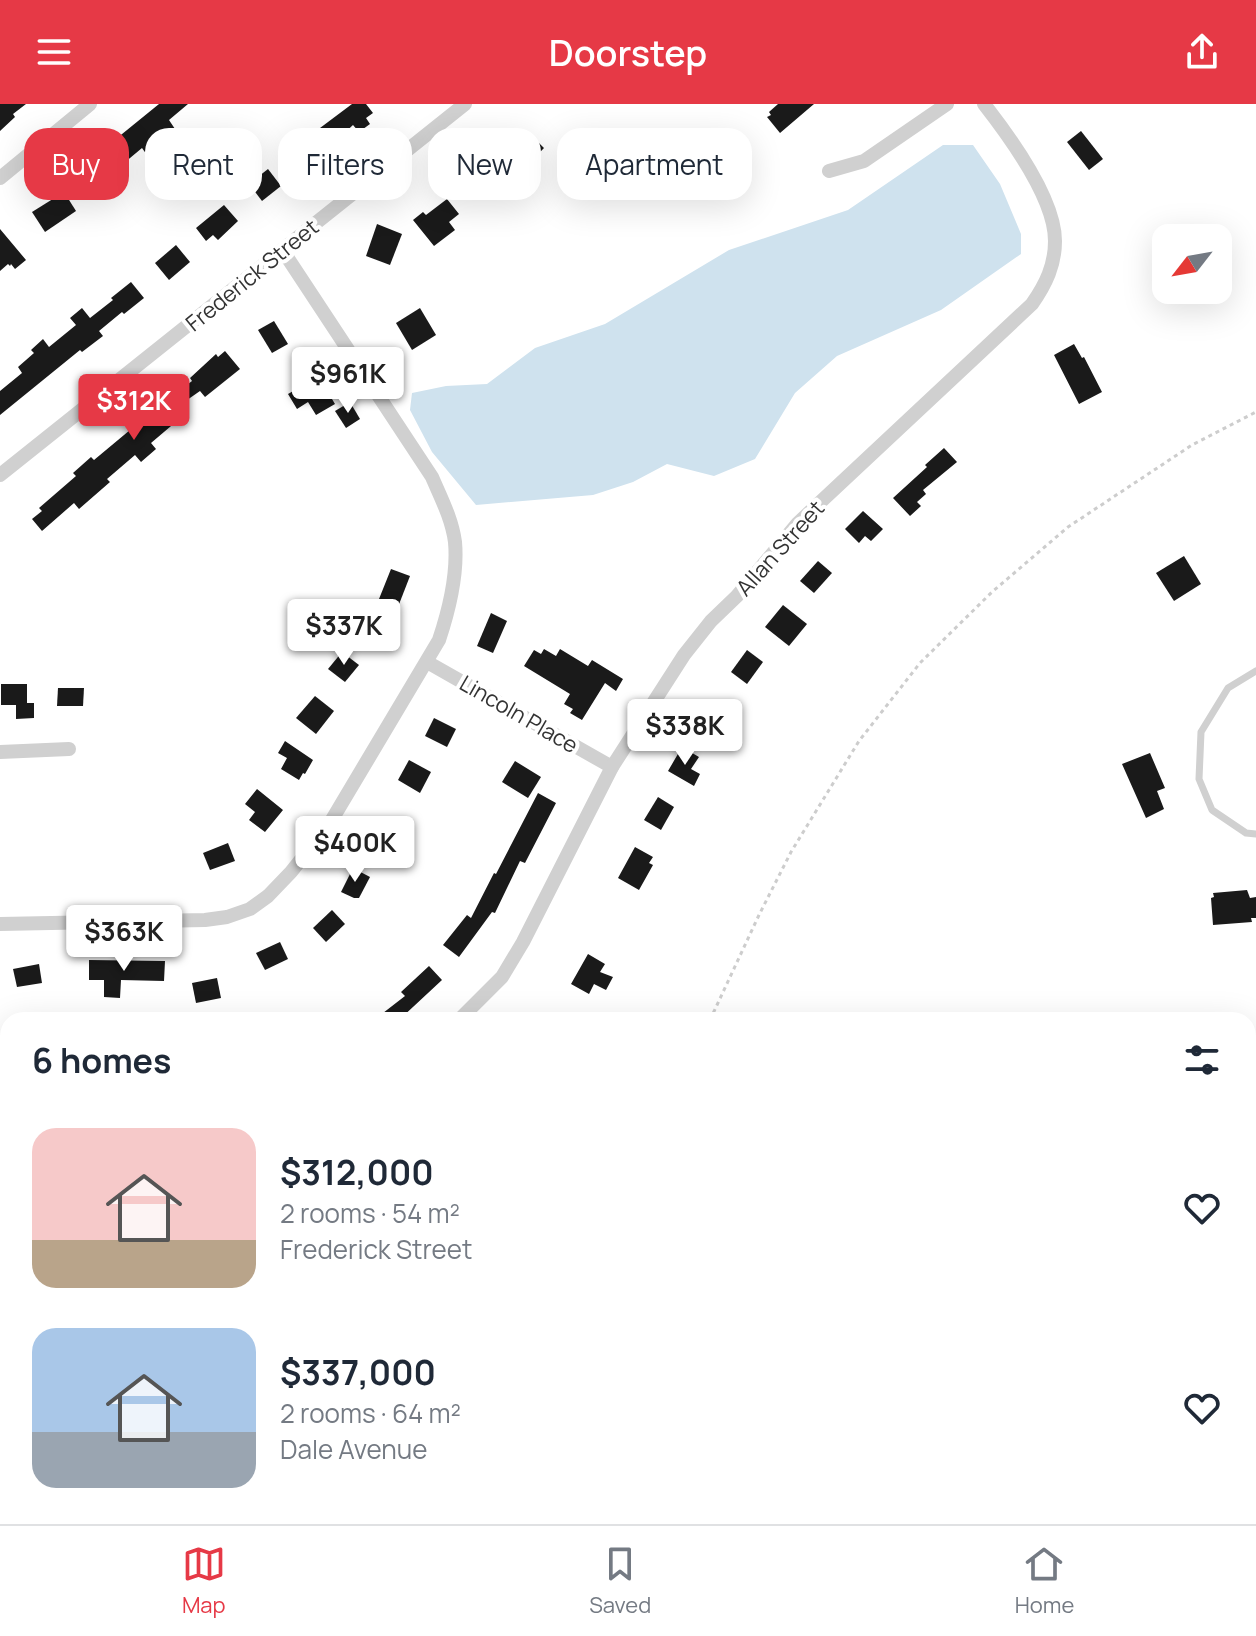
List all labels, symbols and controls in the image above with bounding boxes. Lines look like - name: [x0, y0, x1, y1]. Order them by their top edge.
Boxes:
- text: Doorstep: [549, 28, 707, 77]
- icon: menu: [32, 30, 76, 74]
- icon: share: [1180, 30, 1224, 74]
- chip: Buy: [24, 128, 129, 200]
- chip: Rent: [145, 128, 262, 200]
- chip: Filters: [278, 128, 412, 200]
- chip: New: [428, 128, 541, 200]
- chip: Apartment: [557, 128, 752, 200]
- street label: Frederick Street: [179, 212, 325, 338]
- north arrow: [1152, 224, 1232, 304]
- map controls: [1152, 224, 1232, 304]
- pin: $961K: [292, 347, 404, 415]
- text: $961K: [310, 355, 386, 391]
- pin: $312K: [78, 374, 190, 442]
- text: $312K: [96, 382, 172, 418]
- street label: Allan Street: [729, 494, 831, 602]
- pin: $337K: [288, 599, 400, 667]
- text: $337K: [305, 607, 383, 643]
- street label: Lincoln Place: [454, 668, 584, 760]
- pin: $338K: [629, 699, 741, 767]
- text: $338K: [645, 707, 725, 743]
- pin: $400K: [299, 816, 411, 884]
- text: $400K: [313, 824, 397, 860]
- pin: $363K: [68, 905, 180, 973]
- text: $363K: [84, 913, 164, 949]
- text: 6 homes: [32, 1037, 171, 1083]
- icon: filters: [1180, 1038, 1224, 1082]
- text: $312,000: [280, 1149, 434, 1195]
- icon: home: [96, 1160, 192, 1256]
- icon: heart: [1180, 1186, 1224, 1230]
- text: 2 rooms · 54 m²: [280, 1195, 460, 1231]
- text: Frederick Street: [280, 1231, 472, 1267]
- text: $337,000: [280, 1349, 436, 1395]
- icon: home: [96, 1360, 192, 1456]
- icon: heart: [1180, 1386, 1224, 1430]
- text: 2 rooms · 64 m²: [280, 1395, 461, 1431]
- text: Dale Avenue: [280, 1431, 427, 1467]
- tab: Map: [182, 1542, 226, 1620]
- tab: Saved: [589, 1542, 651, 1620]
- tab: Home: [1015, 1542, 1074, 1620]

